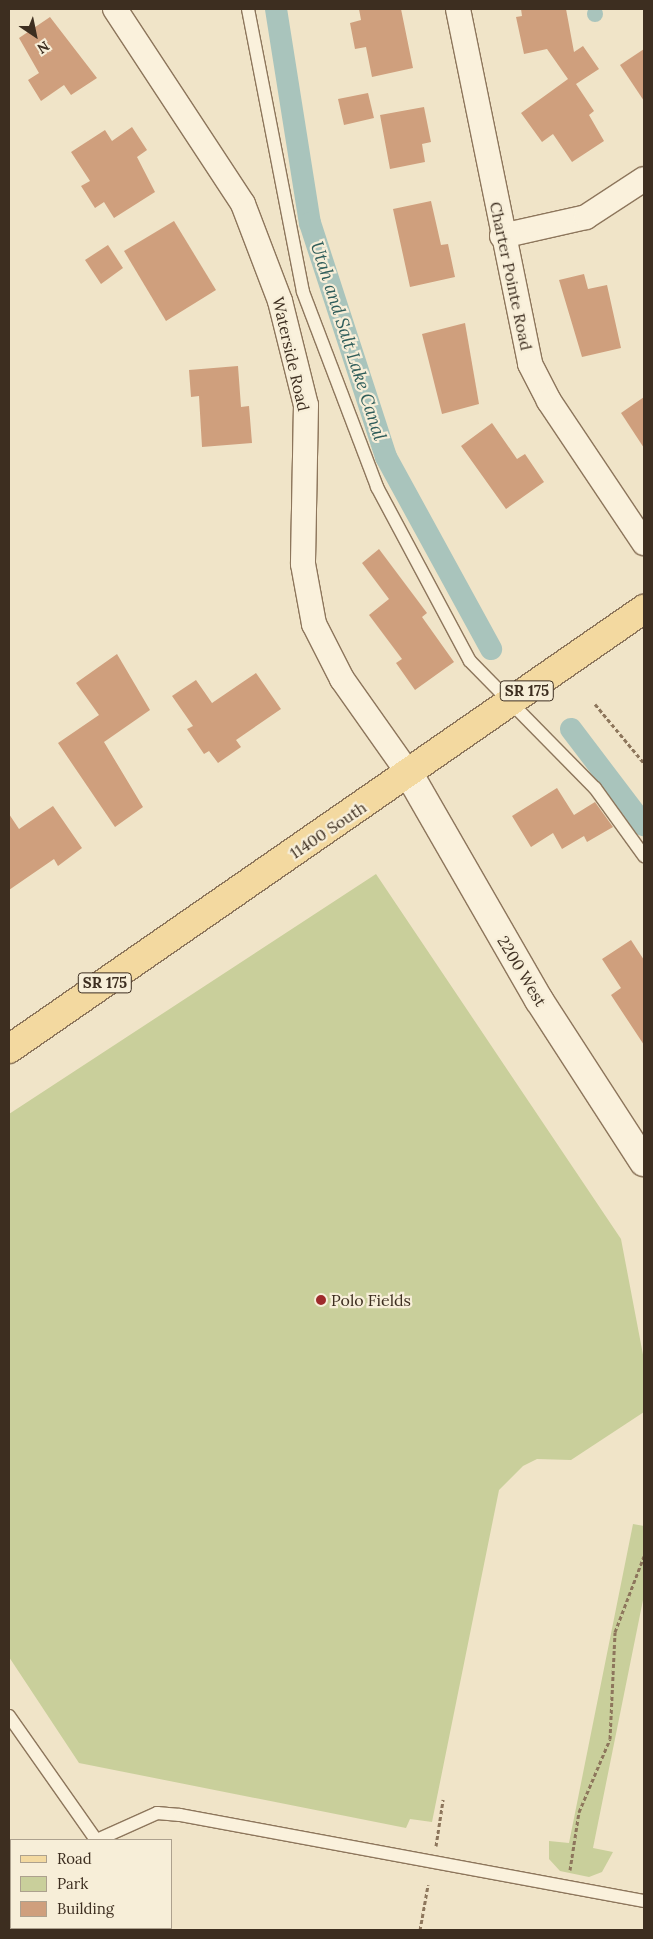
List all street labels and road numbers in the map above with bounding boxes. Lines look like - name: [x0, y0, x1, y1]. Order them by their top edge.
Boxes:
- street label: Charter Pointe Road: [486, 200, 536, 352]
- street label: Waterside Road: [269, 295, 313, 413]
- road number: SR 175: [500, 678, 554, 704]
- street label: 11400 South: [286, 797, 370, 863]
- street label: 2200 West: [493, 932, 551, 1010]
- road number: SR 175: [78, 970, 132, 996]

